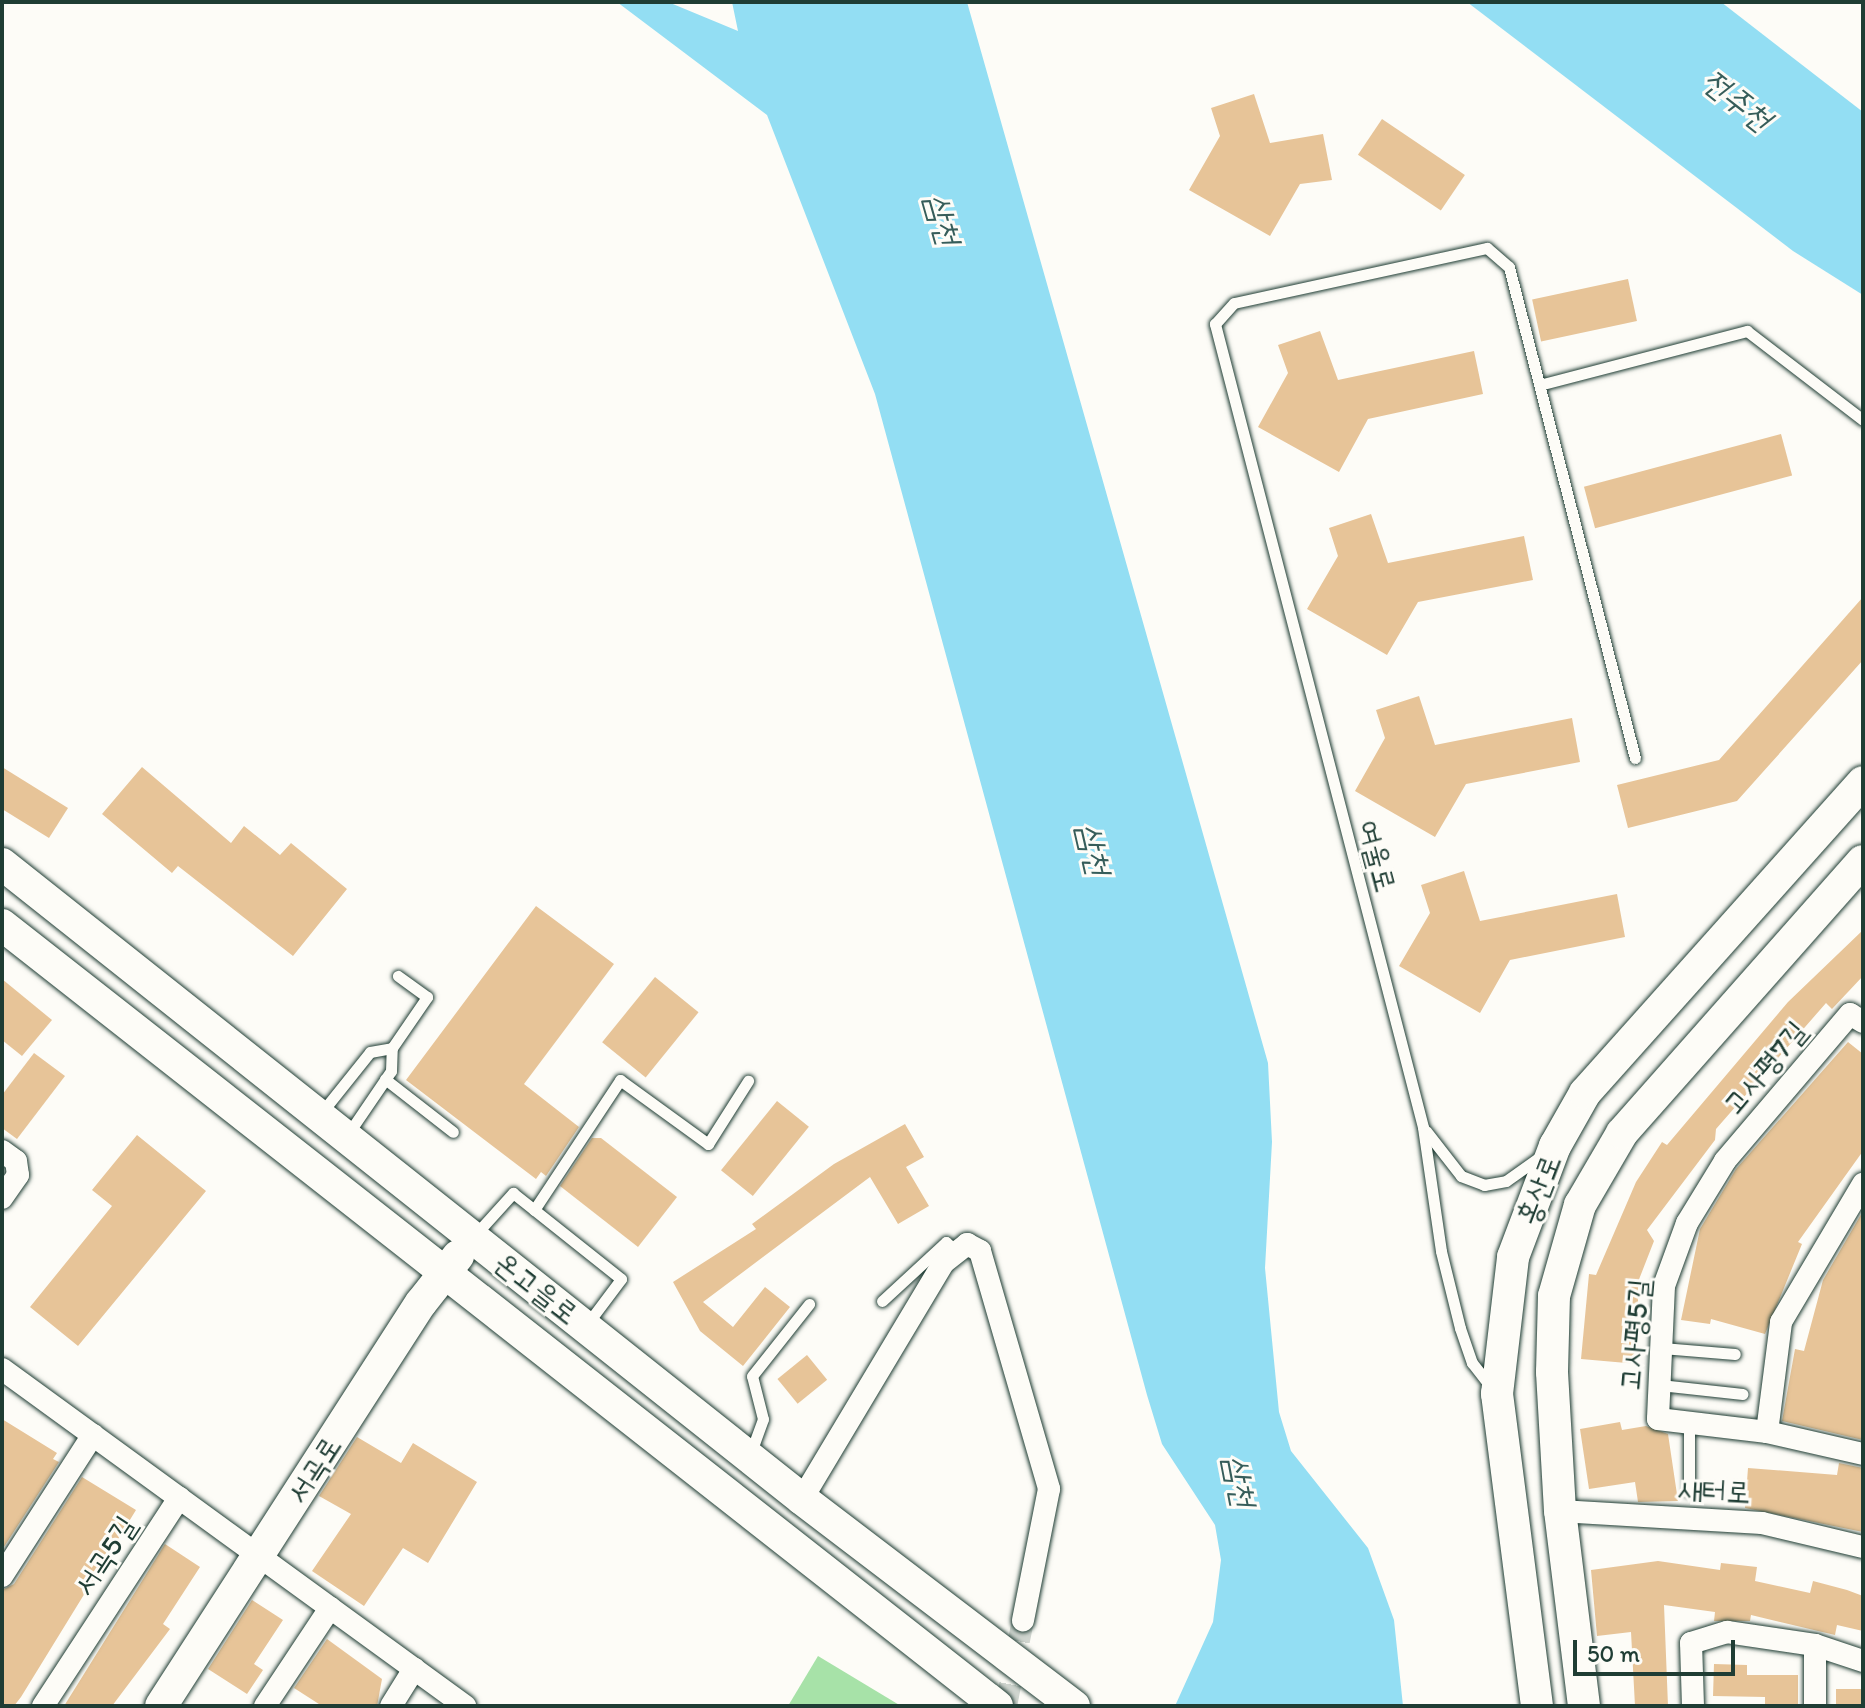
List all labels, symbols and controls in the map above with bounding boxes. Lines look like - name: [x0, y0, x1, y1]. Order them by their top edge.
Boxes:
- water label: 전주천: [1695, 61, 1779, 139]
- water label: 삼천: [917, 189, 969, 249]
- street label: 여울로: [1350, 816, 1404, 896]
- water label: 삼천: [1069, 820, 1119, 878]
- street label: 고사평7길: [1715, 1014, 1815, 1122]
- street label: 홍산로: [1509, 1150, 1569, 1230]
- street label: 온고을로: [487, 1244, 585, 1332]
- street label: 고사평5길: [1612, 1277, 1658, 1393]
- street label: 서곡로: [279, 1430, 349, 1510]
- water label: 삼천: [1216, 1452, 1264, 1510]
- street label: 새터로: [1677, 1471, 1751, 1511]
- street label: 서곡5길: [66, 1509, 144, 1603]
- scale bar: [1577, 1624, 1739, 1674]
- text: 50 m: [1587, 1639, 1640, 1668]

